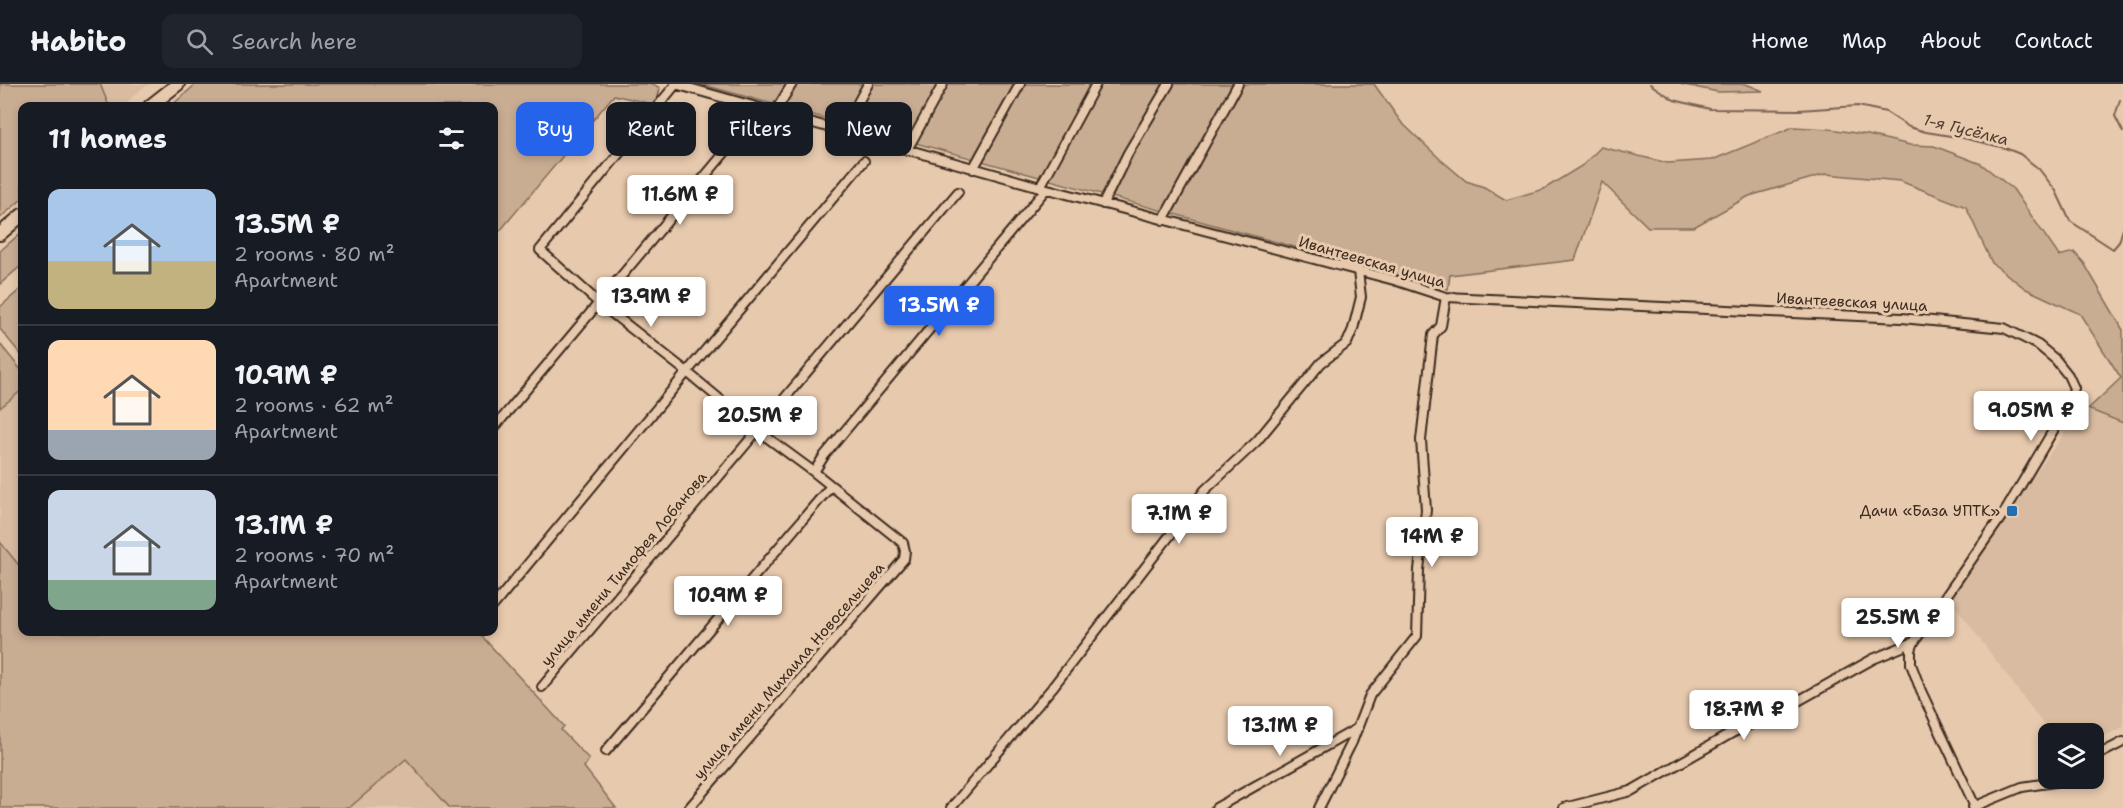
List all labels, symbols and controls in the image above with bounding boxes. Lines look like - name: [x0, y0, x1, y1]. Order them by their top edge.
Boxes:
- search box: [162, 14, 582, 68]
- text: Habito: [30, 22, 126, 60]
- icon: search: [183, 25, 216, 58]
- text: Search here: [231, 27, 357, 56]
- text: Home: [1751, 27, 1809, 55]
- text: Map: [1842, 27, 1887, 55]
- text: About: [1920, 27, 1981, 55]
- text: Contact: [2014, 27, 2093, 55]
- chip: Buy: [516, 102, 594, 156]
- chip: Rent: [606, 102, 696, 156]
- chip: Filters: [708, 102, 813, 156]
- chip: New: [825, 102, 912, 156]
- water label: 1-я Гусёлка: [1921, 109, 2011, 150]
- text: 11 homes: [48, 121, 167, 156]
- icon: filters: [435, 122, 468, 155]
- pin: 11.6M ₽: [625, 175, 735, 226]
- text: 11.6M ₽: [641, 181, 719, 207]
- text: 13.5M ₽: [234, 206, 340, 241]
- icon: home: [96, 213, 168, 285]
- street label: Ивантеевская улица: [1296, 232, 1448, 293]
- text: 2 rooms · 80 m²: [234, 241, 395, 267]
- text: Apartment: [234, 267, 338, 293]
- pin: 13.9M ₽: [596, 277, 706, 328]
- text: 13.9M ₽: [611, 283, 691, 309]
- pin: 13.5M ₽: [884, 286, 994, 337]
- street label: Ивантеевская улица: [1776, 288, 1929, 316]
- text: 13.5M ₽: [898, 292, 980, 318]
- text: 10.9M ₽: [234, 357, 338, 392]
- icon: home: [96, 364, 168, 436]
- pin: 9.05M ₽: [1976, 391, 2086, 442]
- text: 2 rooms · 62 m²: [234, 392, 394, 418]
- pin: 20.5M ₽: [705, 396, 815, 447]
- text: 9.05M ₽: [1988, 397, 2074, 423]
- text: 20.5M ₽: [717, 402, 803, 428]
- text: Apartment: [234, 418, 338, 444]
- street label: улица имени Тимофея Лобанова: [537, 467, 712, 670]
- pin: 7.1M ₽: [1130, 494, 1228, 545]
- text: 7.1M ₽: [1146, 500, 1212, 526]
- place label: Дачи «База УПТК»: [1860, 501, 2000, 521]
- marker: Дачи «База УПТК»: [2005, 504, 2019, 518]
- text: 13.1M ₽: [234, 507, 333, 542]
- icon: home: [96, 514, 168, 586]
- pin: 14M ₽: [1390, 517, 1474, 568]
- text: 14M ₽: [1400, 523, 1464, 549]
- text: 2 rooms · 70 m²: [234, 542, 395, 568]
- street label: улица имени Михаила Новосельцева: [689, 558, 889, 784]
- text: Apartment: [234, 568, 338, 594]
- pin: 10.9M ₽: [673, 576, 783, 627]
- text: 10.9M ₽: [688, 582, 768, 608]
- pin: 25.5M ₽: [1843, 598, 1953, 649]
- text: 25.5M ₽: [1855, 604, 1941, 630]
- pin: 18.7M ₽: [1689, 690, 1799, 741]
- text: 18.7M ₽: [1703, 696, 1785, 722]
- pin: 13.1M ₽: [1225, 706, 1335, 757]
- text: 13.1M ₽: [1242, 712, 1318, 738]
- map controls: [2038, 723, 2104, 789]
- button: layers: [2038, 723, 2104, 789]

